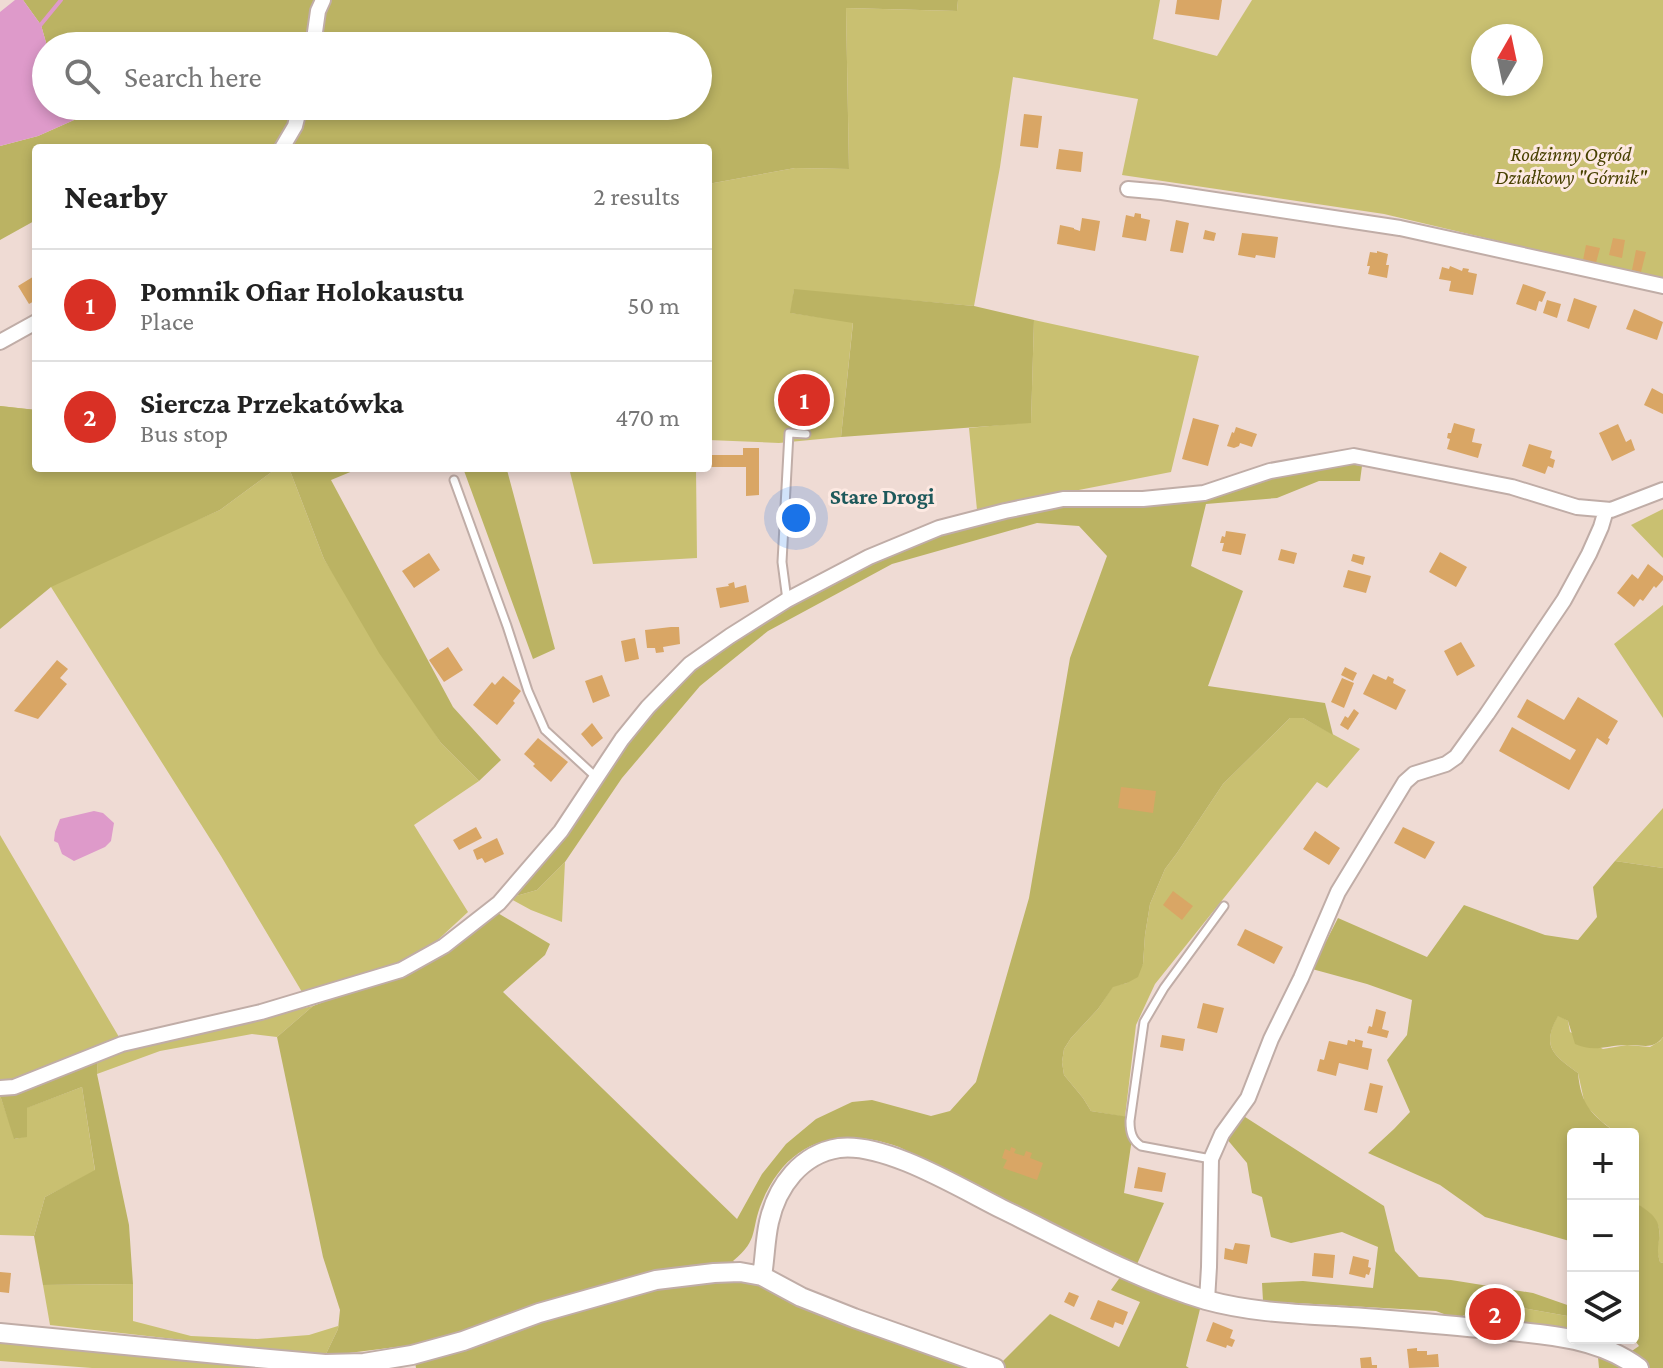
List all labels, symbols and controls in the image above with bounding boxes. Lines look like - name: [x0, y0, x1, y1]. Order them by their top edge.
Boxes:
- north arrow: [1471, 24, 1543, 96]
- search box: [32, 32, 712, 120]
- icon: search: [60, 54, 104, 98]
- text: Search here: [124, 60, 262, 93]
- park label: Rodzinny Ogród Działkowy "Górnik": [1495, 143, 1648, 189]
- text: Nearby: [64, 178, 167, 215]
- text: 2 results: [593, 182, 680, 211]
- text: Pomnik Ofiar Holokaustu: [140, 274, 464, 307]
- text: 1: [85, 291, 95, 320]
- text: 50 m: [627, 291, 680, 320]
- text: Place: [140, 307, 194, 336]
- pin: 1: [778, 370, 830, 430]
- text: Siercza Przekatówka: [140, 386, 404, 419]
- text: 2: [83, 403, 97, 432]
- text: 470 m: [615, 403, 680, 432]
- text: Bus stop: [140, 419, 228, 448]
- district label: Stare Drogi: [830, 484, 935, 509]
- your location: [776, 498, 816, 538]
- map controls: [1567, 1128, 1639, 1344]
- button: +: [1567, 1128, 1639, 1200]
- button: −: [1567, 1200, 1639, 1272]
- button: layers: [1567, 1272, 1639, 1344]
- pin: 2: [1469, 1284, 1521, 1344]

